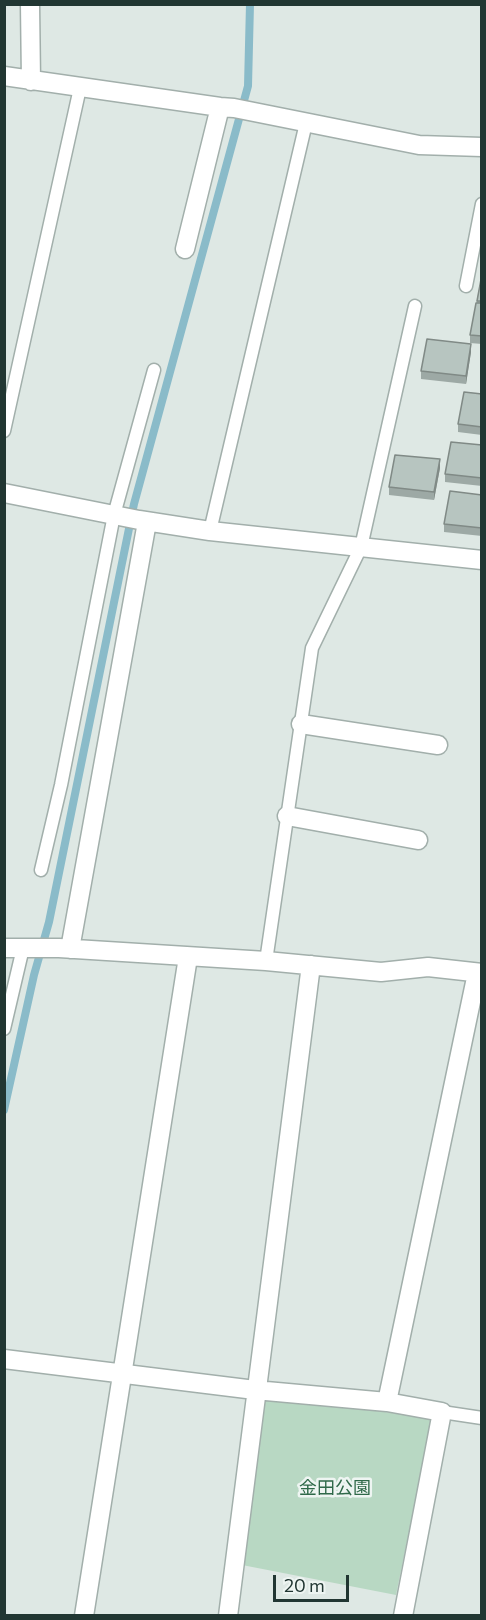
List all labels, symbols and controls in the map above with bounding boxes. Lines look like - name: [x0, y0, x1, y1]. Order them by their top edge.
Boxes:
- park label: 金田公園: [299, 1477, 371, 1499]
- scale bar: [276, 1563, 352, 1601]
- text: 20 m: [284, 1574, 325, 1596]

